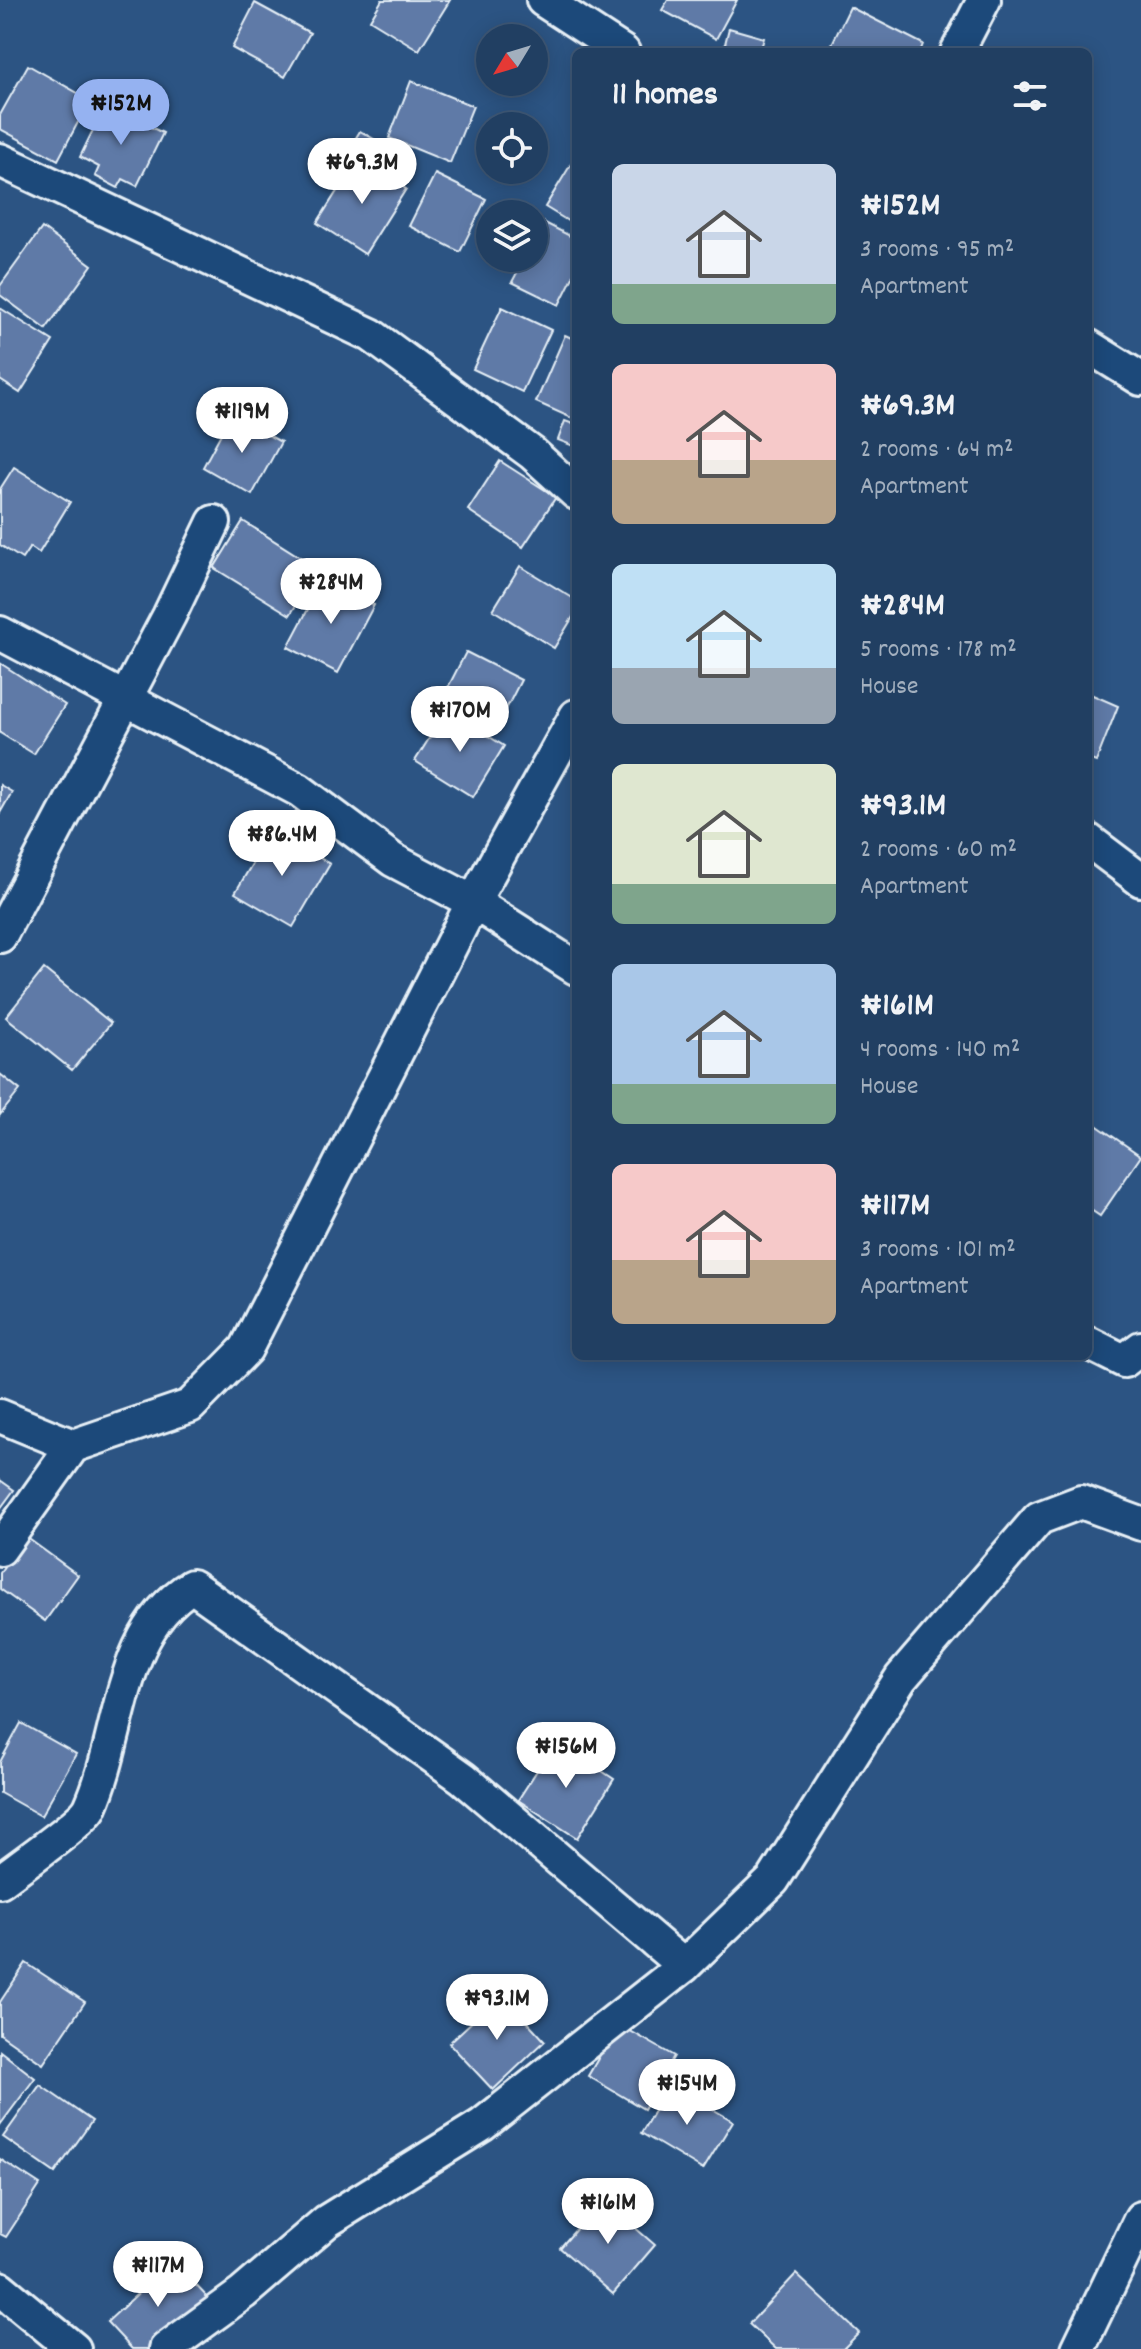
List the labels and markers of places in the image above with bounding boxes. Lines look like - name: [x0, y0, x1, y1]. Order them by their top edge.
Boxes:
- pin: ₦152M: [65, 79, 177, 147]
- pin: ₦69.3M: [297, 138, 427, 206]
- pin: ₦119M: [186, 387, 298, 455]
- pin: ₦284M: [275, 558, 387, 626]
- pin: ₦170M: [404, 686, 516, 754]
- pin: ₦86.4M: [217, 810, 347, 878]
- pin: ₦156M: [510, 1722, 622, 1790]
- pin: ₦93.1M: [432, 1974, 562, 2042]
- pin: ₦154M: [631, 2059, 743, 2127]
- pin: ₦161M: [552, 2178, 664, 2246]
- pin: ₦117M: [102, 2241, 214, 2309]

